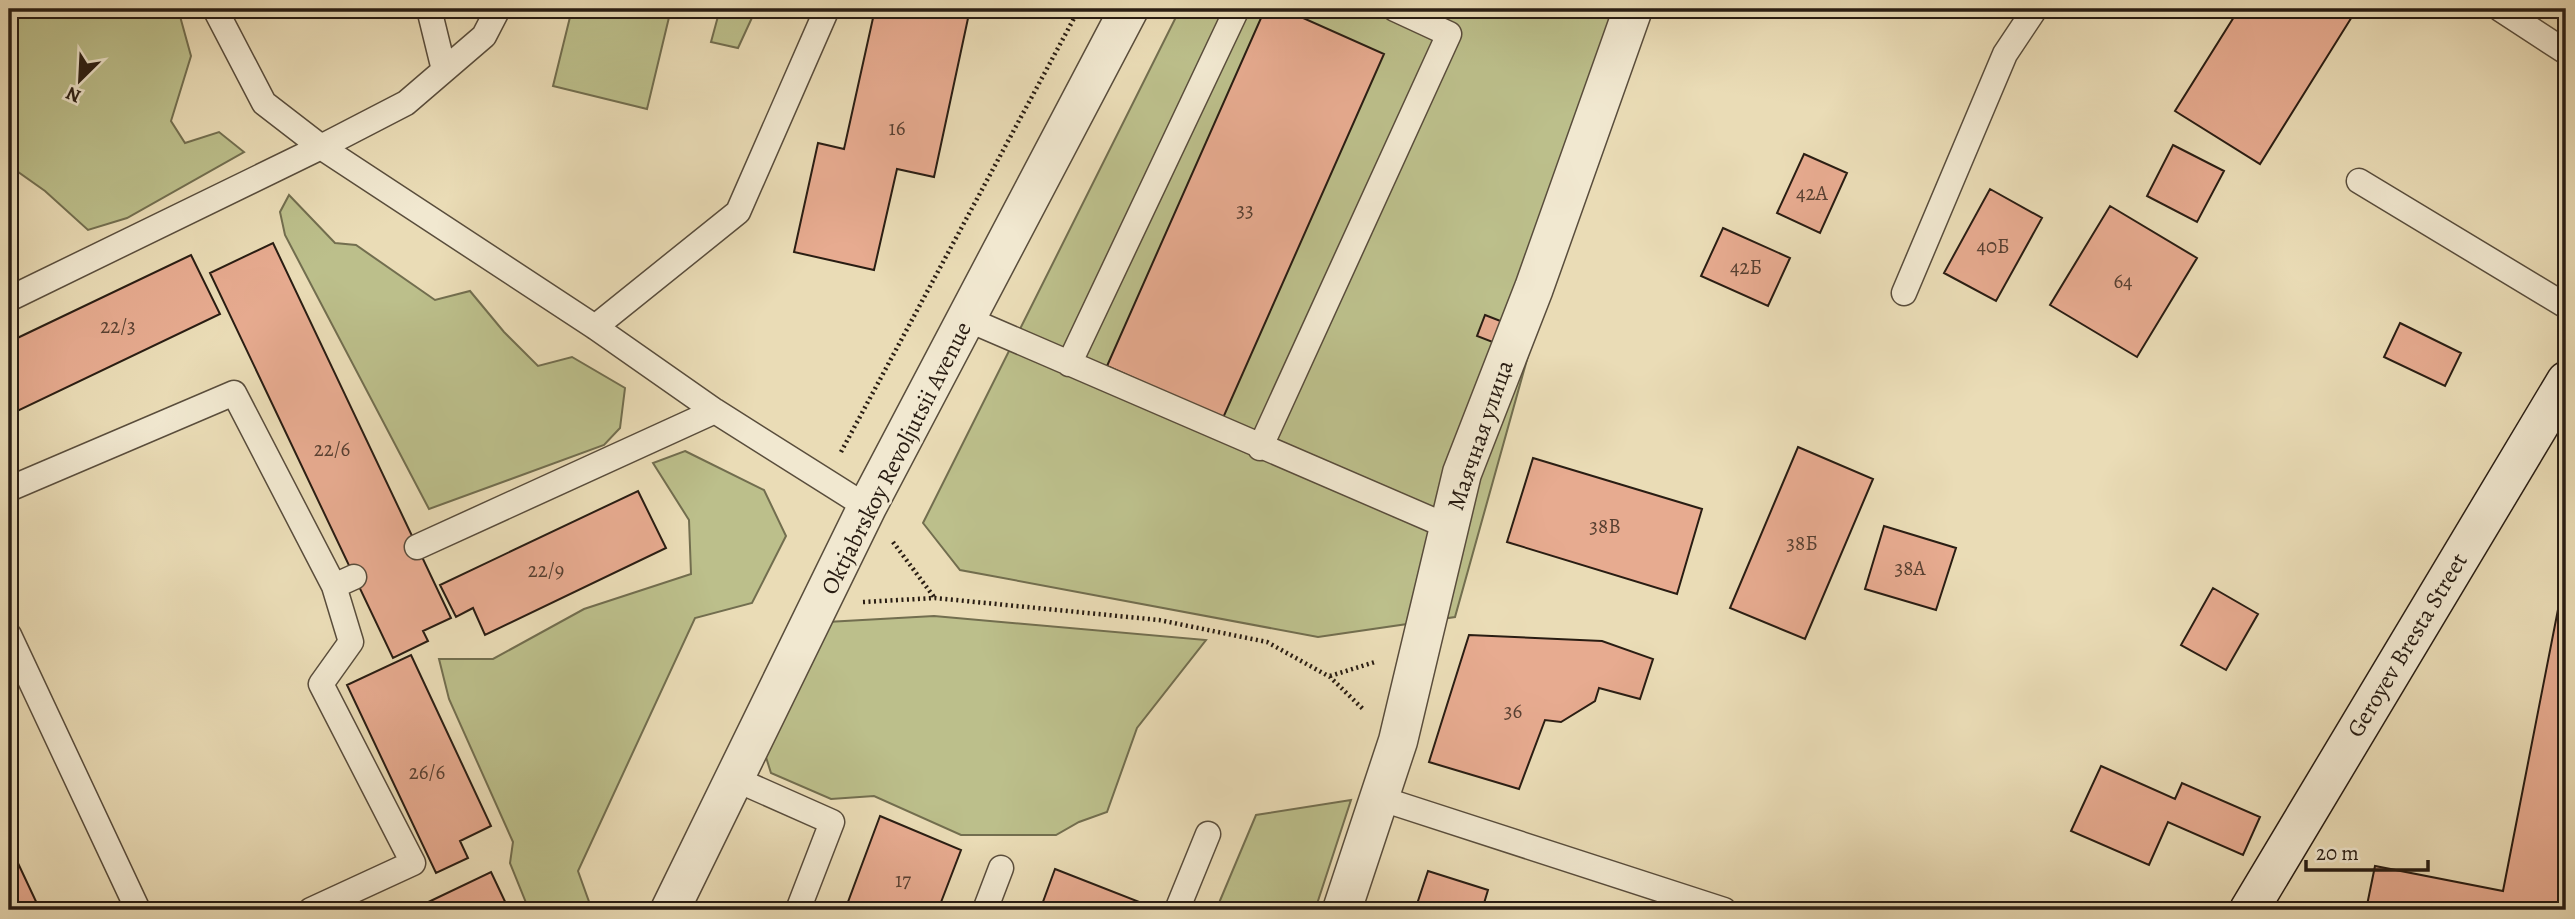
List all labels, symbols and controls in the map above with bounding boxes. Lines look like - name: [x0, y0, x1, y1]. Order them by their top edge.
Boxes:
- north arrow: [46, 46, 116, 116]
- text: N: [62, 80, 85, 109]
- house number: 16: [889, 114, 906, 142]
- house number: 42А: [1796, 179, 1829, 207]
- house number: 33: [1236, 196, 1254, 224]
- house number: 40Б: [1976, 232, 2010, 260]
- house number: 42Б: [1730, 253, 1762, 281]
- house number: 64: [2113, 267, 2133, 295]
- house number: 22/3: [100, 312, 136, 340]
- street label: Oktjabrskoy Revoljutsii Avenue: [813, 316, 979, 600]
- street label: Маячная улица: [1439, 356, 1521, 514]
- house number: 22/6: [314, 435, 351, 463]
- house number: 38В: [1589, 512, 1621, 540]
- house number: 38Б: [1786, 529, 1818, 557]
- street label: Geroyev Bresta Street: [2339, 547, 2475, 743]
- house number: 38А: [1894, 554, 1926, 582]
- house number: 22/9: [528, 556, 564, 584]
- house number: 36: [1504, 697, 1523, 725]
- house number: 26/6: [409, 758, 445, 786]
- scale bar: [2306, 828, 2428, 872]
- text: 20 m: [2316, 839, 2359, 867]
- house number: 17: [895, 866, 911, 894]

